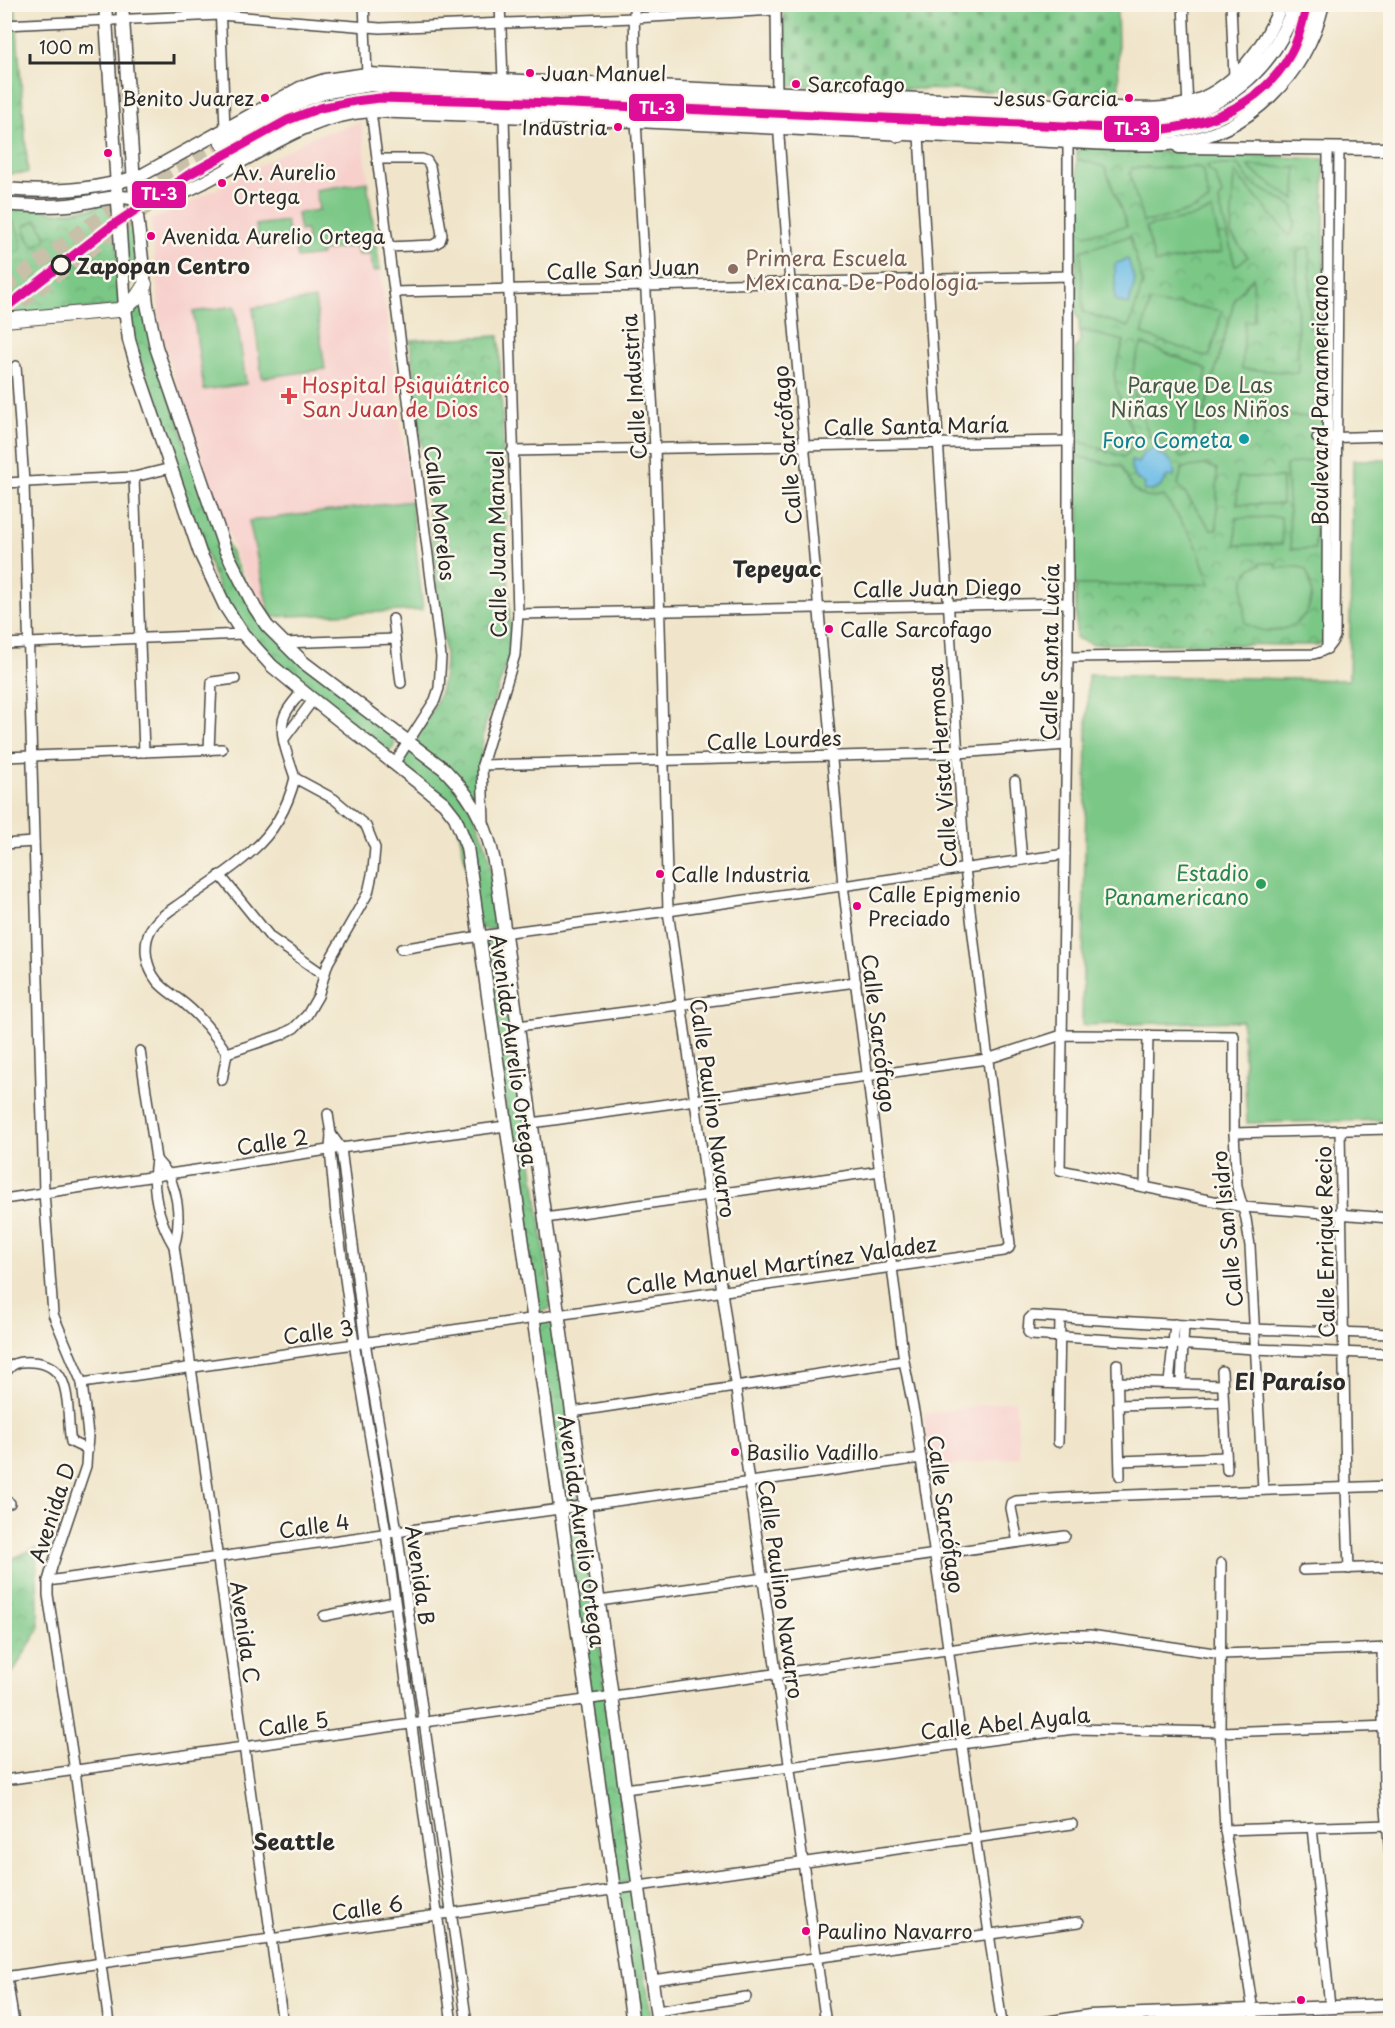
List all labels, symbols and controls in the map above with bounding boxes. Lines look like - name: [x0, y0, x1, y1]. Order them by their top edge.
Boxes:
- scale bar: [30, 27, 174, 65]
- text: 100 m: [39, 33, 94, 60]
- place label: Juan Manuel: [541, 58, 666, 88]
- marker: Juan Manuel: [524, 67, 536, 79]
- place label: Sarcofago: [807, 69, 905, 99]
- marker: Sarcofago: [790, 78, 802, 90]
- place label: Benito Juarez: [122, 83, 254, 113]
- place label: Jesus Garcia: [993, 83, 1119, 113]
- marker: Benito Juarez: [259, 92, 271, 104]
- marker: Jesus Garcia: [1123, 92, 1135, 104]
- line badge: TL-3: [628, 93, 685, 122]
- text: TL-3: [639, 95, 675, 119]
- place label: Industria: [522, 112, 607, 142]
- line badge: TL-3: [1103, 115, 1160, 143]
- text: TL-3: [1114, 116, 1150, 140]
- marker: Industria: [612, 121, 624, 133]
- unlabelled marker: [102, 147, 114, 159]
- place label: Av. Aurelio Ortega: [233, 157, 336, 211]
- marker: Av. Aurelio Ortega: [216, 177, 228, 189]
- line badge: TL-3: [131, 180, 187, 209]
- text: TL-3: [141, 181, 177, 205]
- place label: Avenida Aurelio Ortega: [162, 221, 386, 251]
- marker: Avenida Aurelio Ortega: [145, 230, 157, 242]
- place label: Primera Escuela Mexicana De Podologia: [745, 241, 978, 297]
- place label: Zapopan Centro: [76, 249, 250, 281]
- street label: Calle San Juan: [546, 249, 700, 287]
- marker: Zapopan Centro: [51, 255, 71, 275]
- marker: Primera Escuela Mexicana De Podologia: [726, 262, 740, 276]
- street label: Boulevard Panamericano: [1303, 274, 1335, 526]
- street label: Calle Industria: [612, 312, 654, 461]
- street label: Calle Sarcófago: [763, 364, 809, 526]
- place label: Hospital Psiquiátrico San Juan de Dios: [302, 368, 510, 424]
- park label: Parque De Las Niñas Y Los Niños: [1111, 368, 1289, 424]
- marker: Hospital Psiquiátrico San Juan de Dios: [280, 387, 298, 405]
- street label: Calle Santa María: [823, 407, 1010, 443]
- place label: Foro Cometa: [1102, 423, 1232, 455]
- marker: Foro Cometa: [1237, 432, 1251, 446]
- street label: Calle Morelos: [417, 444, 465, 582]
- street label: Calle Juan Manuel: [478, 450, 514, 638]
- district label: Tepeyac: [733, 551, 821, 584]
- street label: Calle Santa Lucía: [1031, 563, 1067, 741]
- street label: Calle Juan Diego: [852, 570, 1022, 604]
- place label: Calle Sarcofago: [840, 614, 992, 644]
- marker: Calle Sarcofago: [823, 623, 835, 635]
- street label: Calle Vista Hermosa: [918, 663, 964, 869]
- street label: Calle Lourdes: [706, 721, 842, 757]
- place label: Estadio Panamericano: [1104, 856, 1249, 912]
- place label: Calle Industria: [671, 859, 810, 889]
- marker: Calle Industria: [654, 868, 666, 880]
- marker: Estadio Panamericano: [1254, 877, 1268, 891]
- place label: Calle Epigmenio Preciado: [868, 879, 1021, 933]
- marker: Calle Epigmenio Preciado: [851, 900, 863, 912]
- street label: Avenida Aurelio Ortega: [483, 932, 547, 1168]
- street label: Calle Sarcófago: [854, 952, 906, 1114]
- street label: Calle Paulino Navarro: [683, 996, 745, 1220]
- street label: Calle 2: [234, 1120, 310, 1162]
- street label: Calle Enrique Recio: [1306, 1146, 1342, 1338]
- street label: Calle San Isidro: [1202, 1149, 1250, 1309]
- street label: Calle Manuel Martínez Valadez: [624, 1226, 938, 1302]
- street label: Calle 3: [281, 1310, 355, 1352]
- district label: El Paraíso: [1234, 1364, 1346, 1397]
- street label: Avenida Aurelio Ortega: [551, 1413, 615, 1649]
- street label: Calle Sarcófago: [920, 1433, 974, 1595]
- place label: Basilio Vadillo: [746, 1437, 879, 1467]
- marker: Basilio Vadillo: [729, 1446, 741, 1458]
- street label: Avenida D: [20, 1458, 82, 1566]
- street label: Calle Paulino Navarro: [751, 1477, 813, 1701]
- street label: Calle 4: [277, 1504, 351, 1546]
- street label: Avenida B: [398, 1523, 444, 1627]
- street label: Avenida C: [223, 1579, 269, 1685]
- street label: Calle Abel Ayala: [919, 1697, 1092, 1747]
- street label: Calle 5: [256, 1702, 330, 1744]
- district label: Seattle: [253, 1824, 335, 1857]
- street label: Calle 6: [329, 1886, 405, 1928]
- place label: Paulino Navarro: [817, 1916, 973, 1946]
- marker: Paulino Navarro: [800, 1925, 812, 1937]
- unlabelled marker: [1295, 1994, 1307, 2006]

